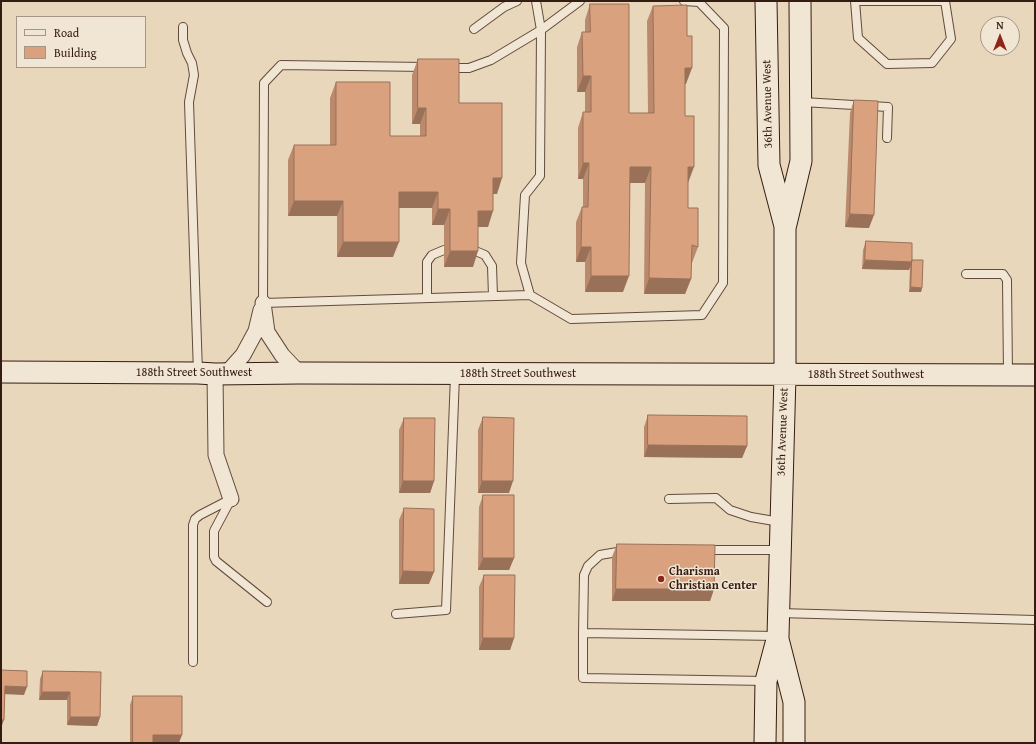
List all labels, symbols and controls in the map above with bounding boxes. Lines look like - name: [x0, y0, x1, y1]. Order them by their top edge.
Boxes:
- legend: [16, 16, 146, 68]
- north arrow: [980, 16, 1020, 56]
- text: N: [996, 17, 1004, 33]
- text: Road: [54, 24, 79, 41]
- text: Building: [54, 44, 97, 61]
- street label: 36th Avenue West: [760, 59, 776, 149]
- street label: 188th Street Southwest: [136, 366, 252, 380]
- street label: 188th Street Southwest: [460, 367, 576, 381]
- street label: 188th Street Southwest: [808, 368, 924, 382]
- street label: 36th Avenue West: [774, 387, 792, 477]
- place label: Charisma Christian Center: [669, 565, 757, 593]
- marker: Charisma Christian Center: [656, 574, 666, 584]

